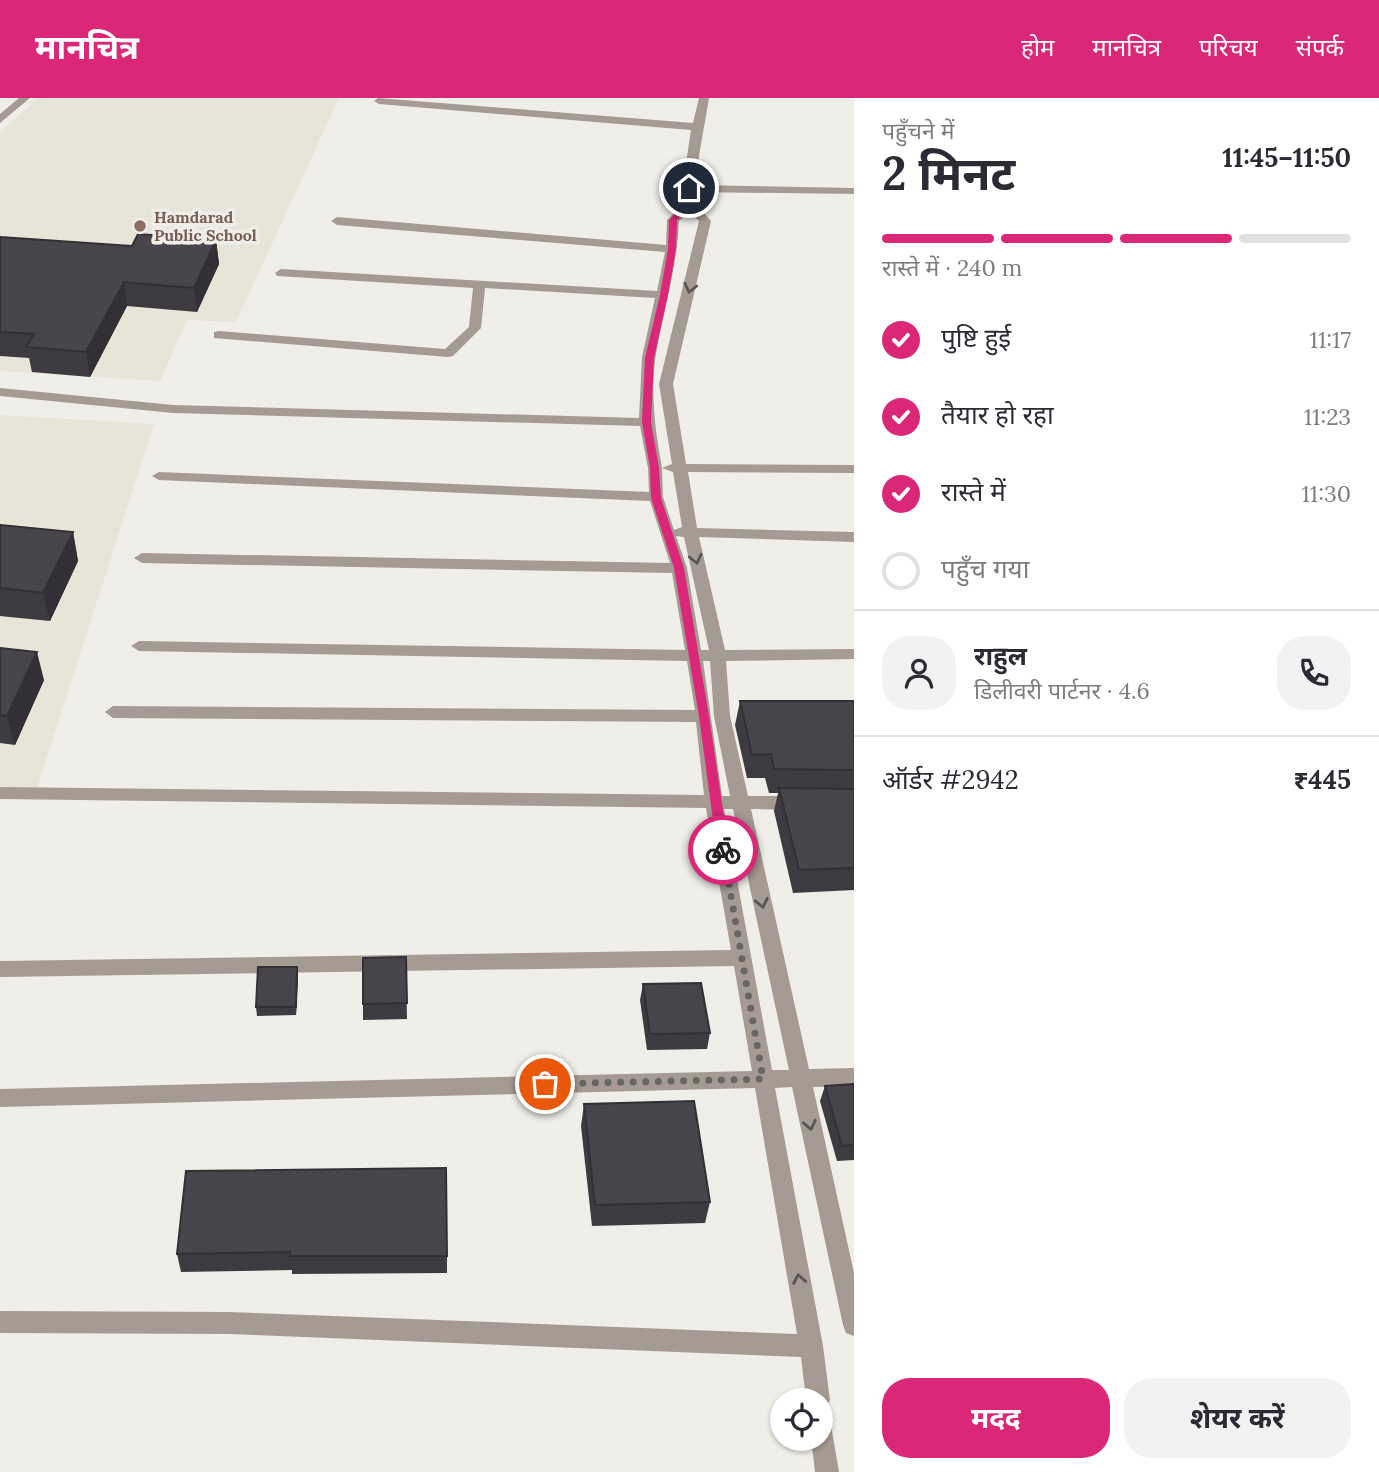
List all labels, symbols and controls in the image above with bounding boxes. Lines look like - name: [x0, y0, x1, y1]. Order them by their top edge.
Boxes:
- text: मानचित्र: [35, 26, 139, 68]
- text: होम: [1021, 32, 1054, 63]
- text: मानचित्र: [1092, 32, 1161, 63]
- text: परिचय: [1199, 32, 1258, 63]
- text: संपर्क: [1296, 32, 1344, 63]
- text: पहुँचने में: [882, 116, 954, 145]
- text: 11:45–11:50: [1222, 141, 1351, 174]
- text: 2 मिनट: [882, 144, 1015, 203]
- pin: [659, 158, 719, 218]
- icon: home: [670, 169, 708, 207]
- place label: Hamdarad Public School: [154, 207, 257, 245]
- marker: Hamdarad Public School: [132, 218, 148, 234]
- text: रास्ते में · 240 m: [882, 253, 1022, 282]
- one-way arrow: [684, 282, 698, 294]
- icon: check: [882, 321, 920, 359]
- text: पुष्टि हुई: [941, 321, 1011, 354]
- text: 11:17: [1310, 325, 1351, 354]
- icon: check: [882, 398, 920, 436]
- text: तैयार हो रहा: [941, 398, 1054, 431]
- text: 11:23: [1304, 402, 1351, 431]
- icon: check: [882, 475, 920, 513]
- text: रास्ते में: [941, 475, 1006, 508]
- text: 11:30: [1301, 479, 1351, 508]
- text: पहुँच गया: [941, 552, 1029, 585]
- one-way arrow: [688, 553, 703, 565]
- button: person: [882, 636, 956, 710]
- button: phone: [1277, 636, 1351, 710]
- text: राहुल: [974, 639, 1027, 672]
- text: डिलीवरी पार्टनर · 4.6: [974, 676, 1150, 705]
- text: ऑर्डर #2942: [882, 763, 1019, 796]
- text: ₹445: [1293, 763, 1351, 796]
- courier: [688, 815, 758, 885]
- icon: bike: [704, 831, 742, 869]
- one-way arrow: [753, 896, 768, 908]
- pin: [515, 1054, 575, 1114]
- icon: bag: [526, 1065, 564, 1103]
- one-way arrow: [802, 1119, 817, 1131]
- one-way arrow: [792, 1273, 807, 1285]
- button: मदद: [882, 1378, 1110, 1458]
- button: शेयर करें: [1124, 1378, 1351, 1458]
- map controls: [770, 1388, 833, 1451]
- button: locate: [770, 1388, 833, 1451]

